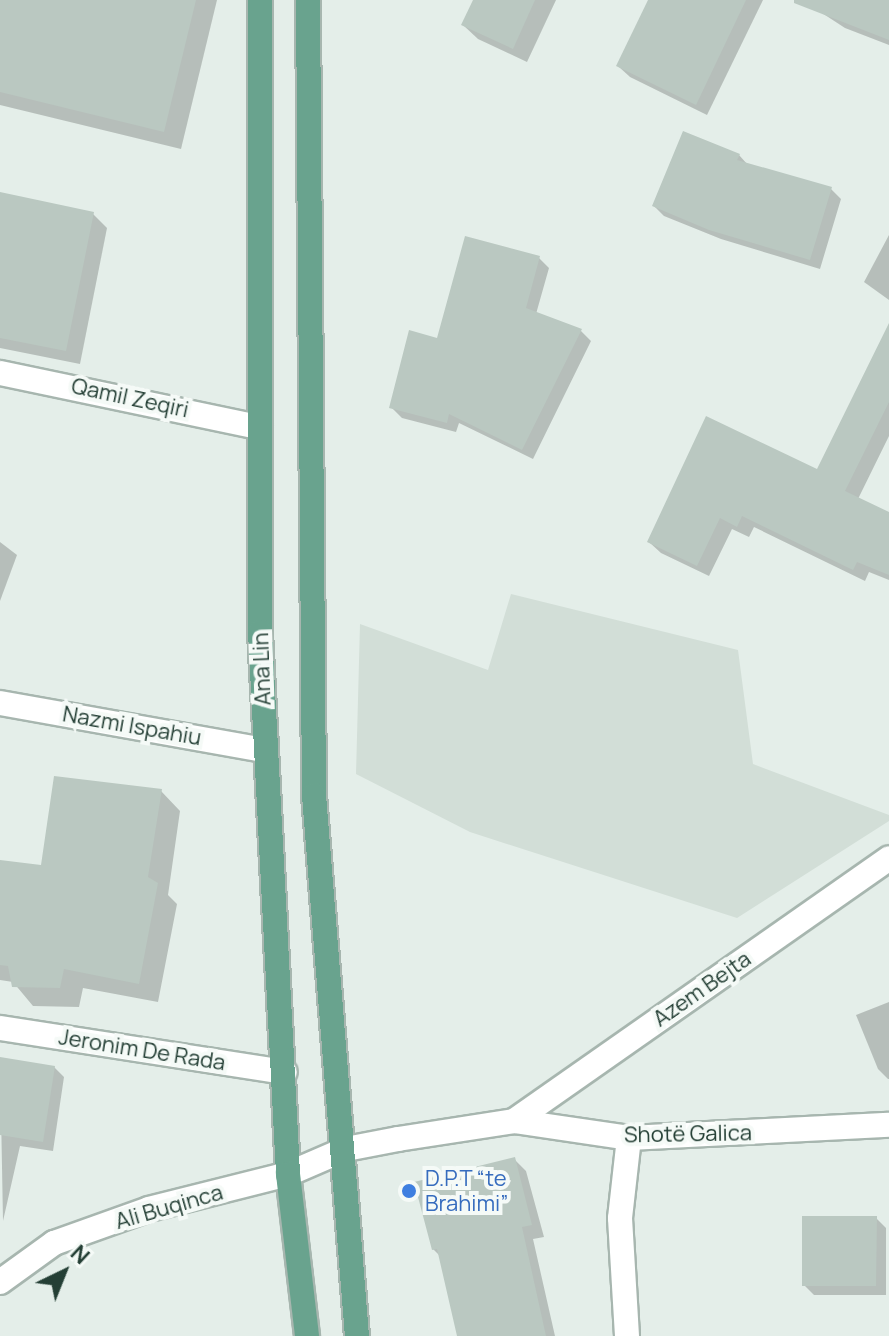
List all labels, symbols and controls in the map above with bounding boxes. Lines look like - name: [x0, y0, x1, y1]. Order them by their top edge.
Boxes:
- street label: Qamil Zeqiri: [69, 373, 191, 423]
- street label: Ana Lin: [248, 632, 276, 706]
- street label: Nazmi Ispahiu: [61, 701, 203, 751]
- street label: Azem Bejta: [648, 946, 756, 1032]
- street label: Jeronim De Rada: [57, 1024, 227, 1076]
- street label: Shotë Galica: [624, 1120, 752, 1148]
- place label: D.P.T “te Brahimi”: [425, 1165, 508, 1216]
- street label: Ali Buqinca: [112, 1179, 226, 1235]
- marker: D.P.T “te Brahimi”: [400, 1182, 418, 1200]
- north arrow: [24, 1232, 104, 1312]
- text: N: [64, 1238, 96, 1271]

